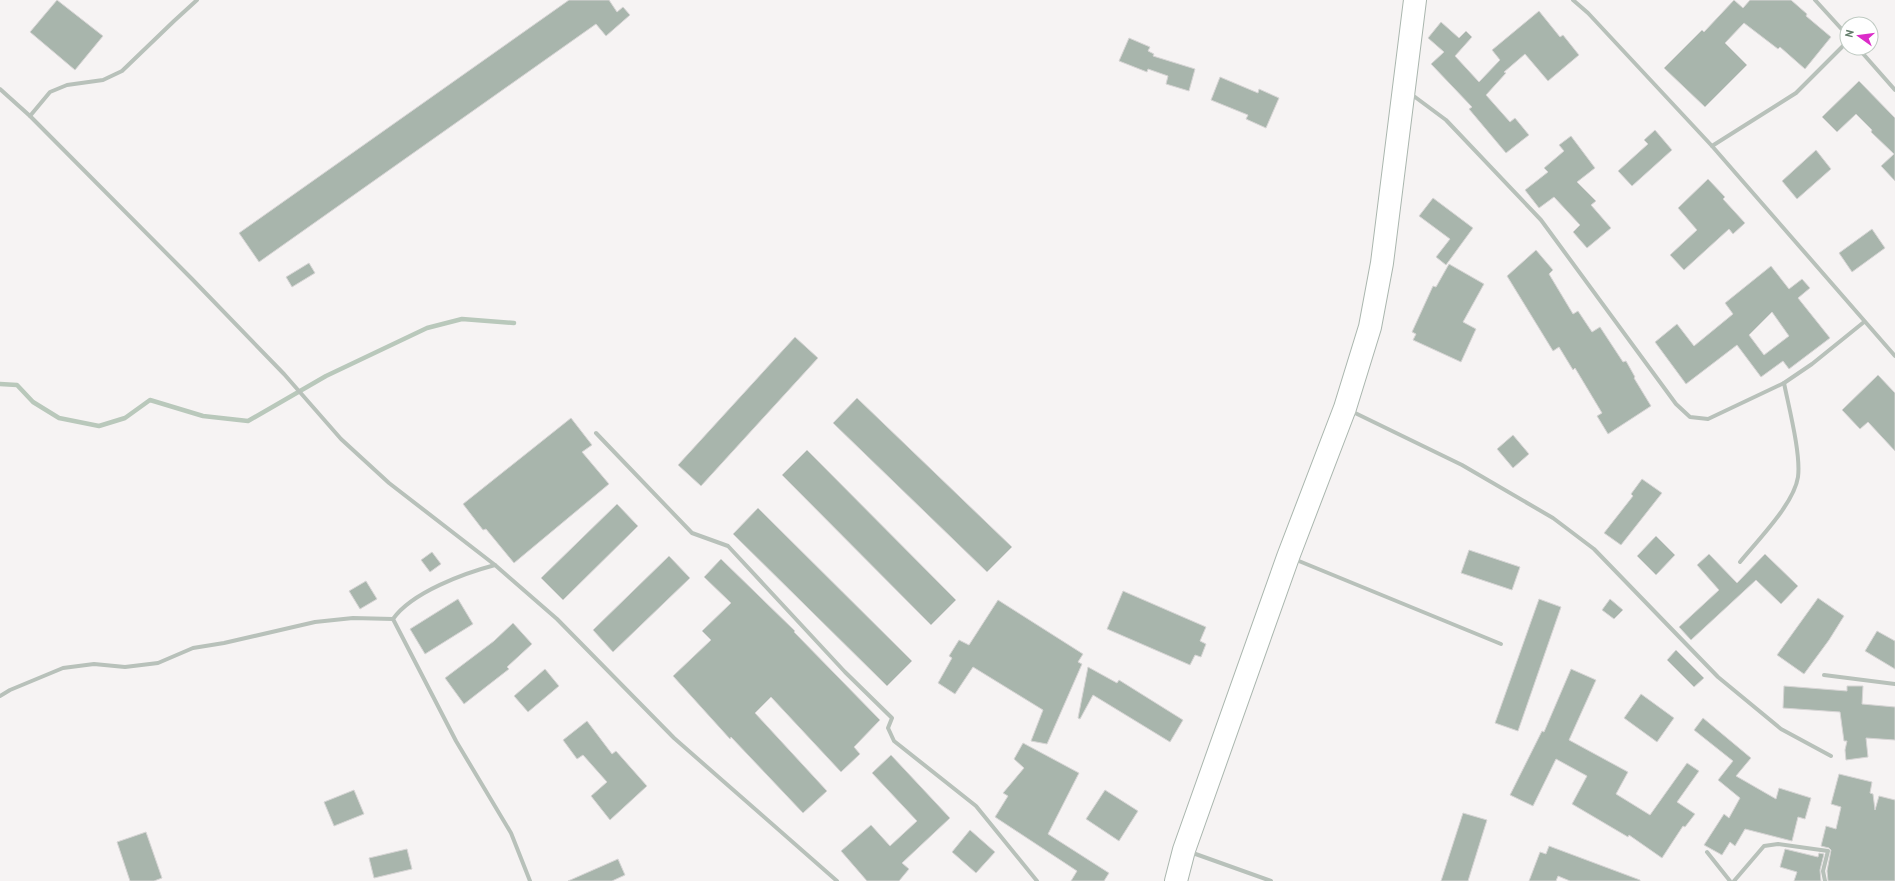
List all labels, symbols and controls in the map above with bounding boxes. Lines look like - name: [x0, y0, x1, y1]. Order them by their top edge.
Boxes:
- north arrow: [1839, 16, 1879, 56]
- text: N: [1842, 28, 1857, 39]

